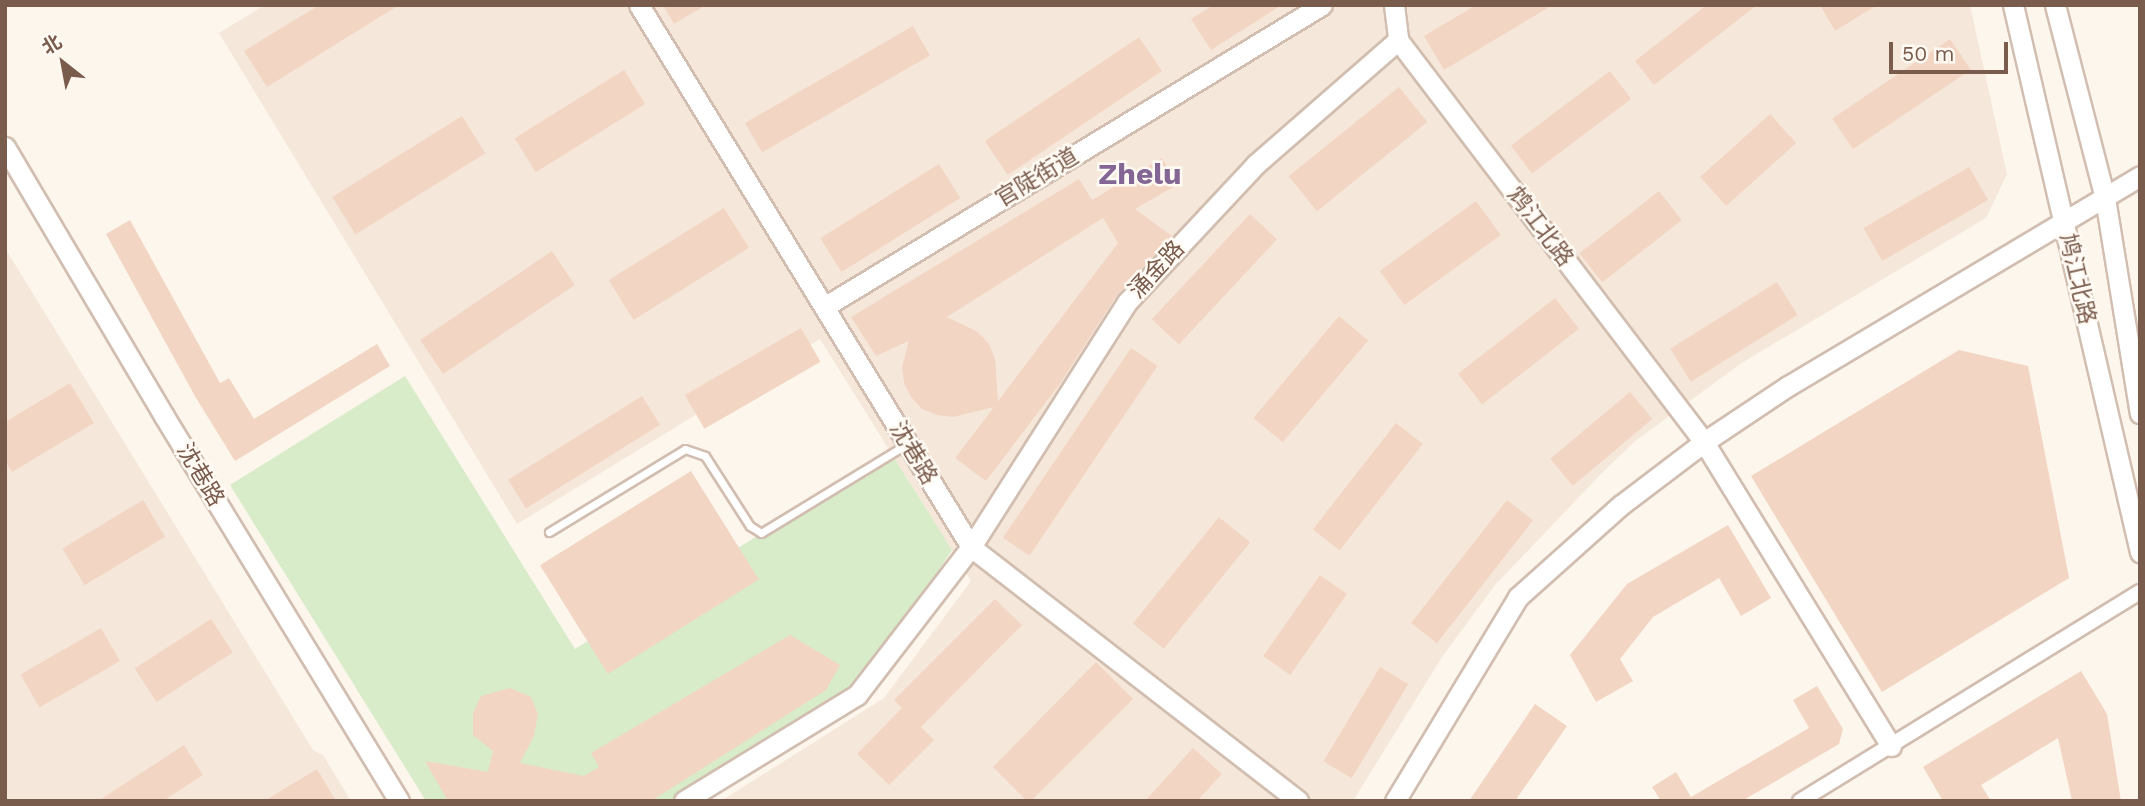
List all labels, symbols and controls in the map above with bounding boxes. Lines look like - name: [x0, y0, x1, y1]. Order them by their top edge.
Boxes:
- north arrow: [28, 28, 98, 98]
- scale bar: [1893, 28, 2012, 72]
- text: 北: [38, 30, 66, 59]
- text: 50 m: [1902, 41, 1954, 66]
- street label: 官陡街道: [990, 142, 1084, 214]
- district label: Zhelu: [1098, 156, 1182, 192]
- street label: 鸩江北路: [1501, 182, 1579, 272]
- street label: 鸠江北路: [2053, 231, 2101, 327]
- street label: 涌金路: [1123, 235, 1191, 305]
- street label: 沈巷路: [883, 416, 943, 490]
- street label: 沈巷路: [170, 438, 230, 512]

